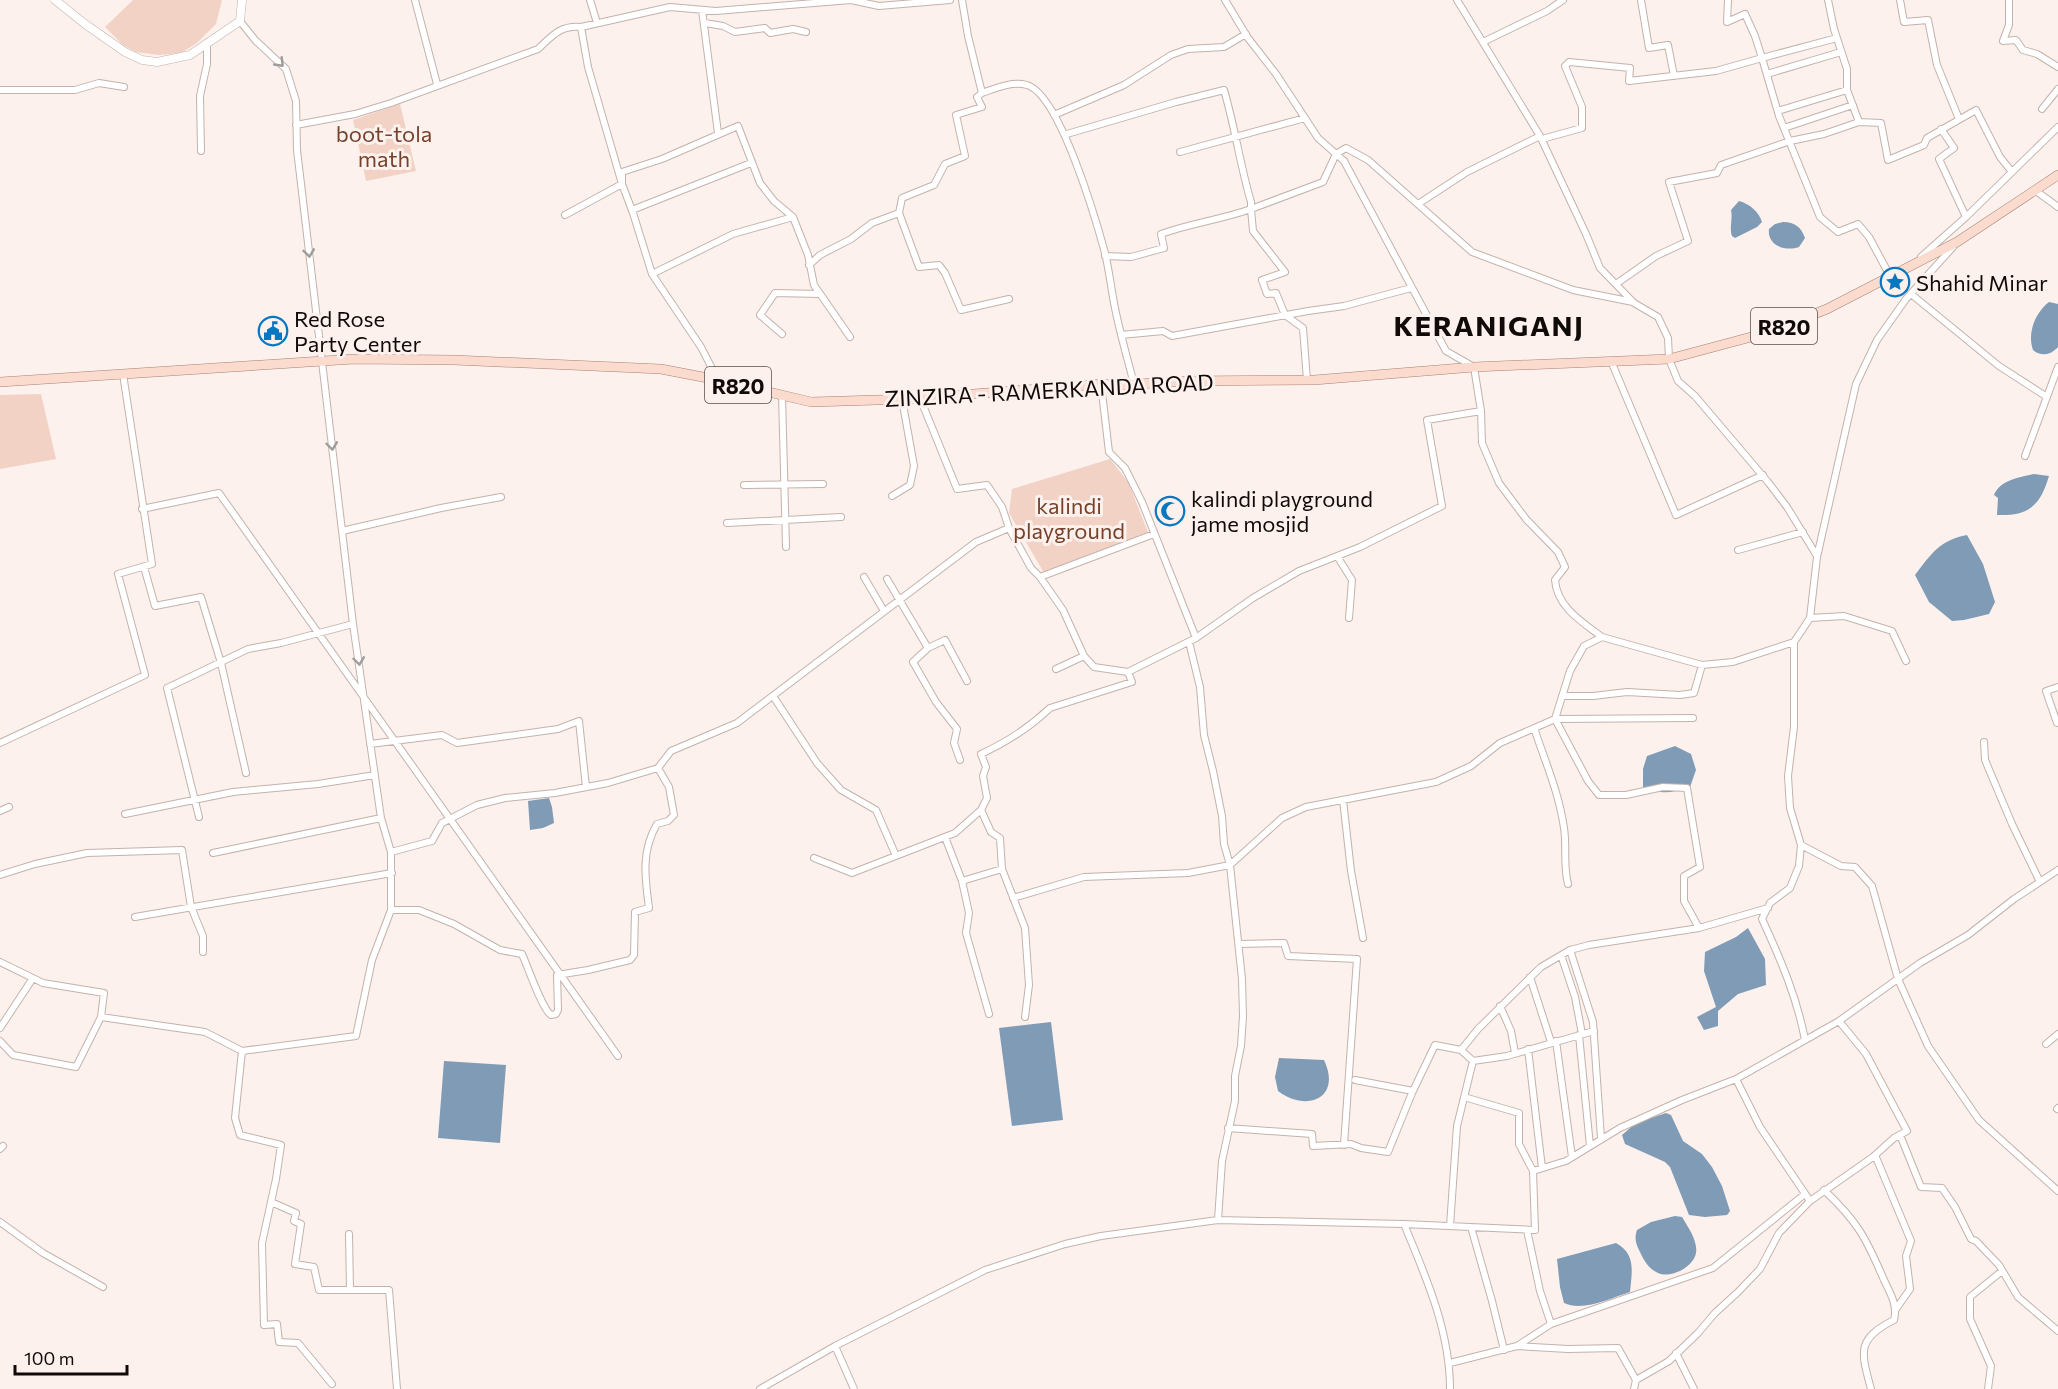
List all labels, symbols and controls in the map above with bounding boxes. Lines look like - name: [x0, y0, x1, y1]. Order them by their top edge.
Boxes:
- one-way arrow: [272, 56, 283, 67]
- park label: boot-tola math: [336, 120, 432, 172]
- one-way arrow: [303, 248, 315, 257]
- place icon: Shahid Minar: [1879, 266, 1911, 298]
- place label: Shahid Minar: [1916, 269, 2048, 296]
- place label: Red Rose Party Center: [294, 305, 421, 357]
- district label: KERANIGANJ: [1393, 308, 1585, 342]
- road number: R820: [1751, 308, 1817, 344]
- public building icon: Red Rose Party Center: [257, 315, 289, 347]
- road number: R820: [705, 367, 771, 403]
- street label: ZINZIRA - RAMERKANDA ROAD: [884, 368, 1214, 412]
- one-way arrow: [325, 442, 338, 451]
- place label: kalindi playground jame mosjid: [1191, 485, 1373, 537]
- park label: kalindi playground: [1013, 492, 1125, 544]
- mosque icon: kalindi playground jame mosjid: [1154, 495, 1186, 527]
- one-way arrow: [352, 656, 365, 665]
- scale bar: [15, 1338, 128, 1376]
- text: 100 m: [24, 1347, 74, 1369]

